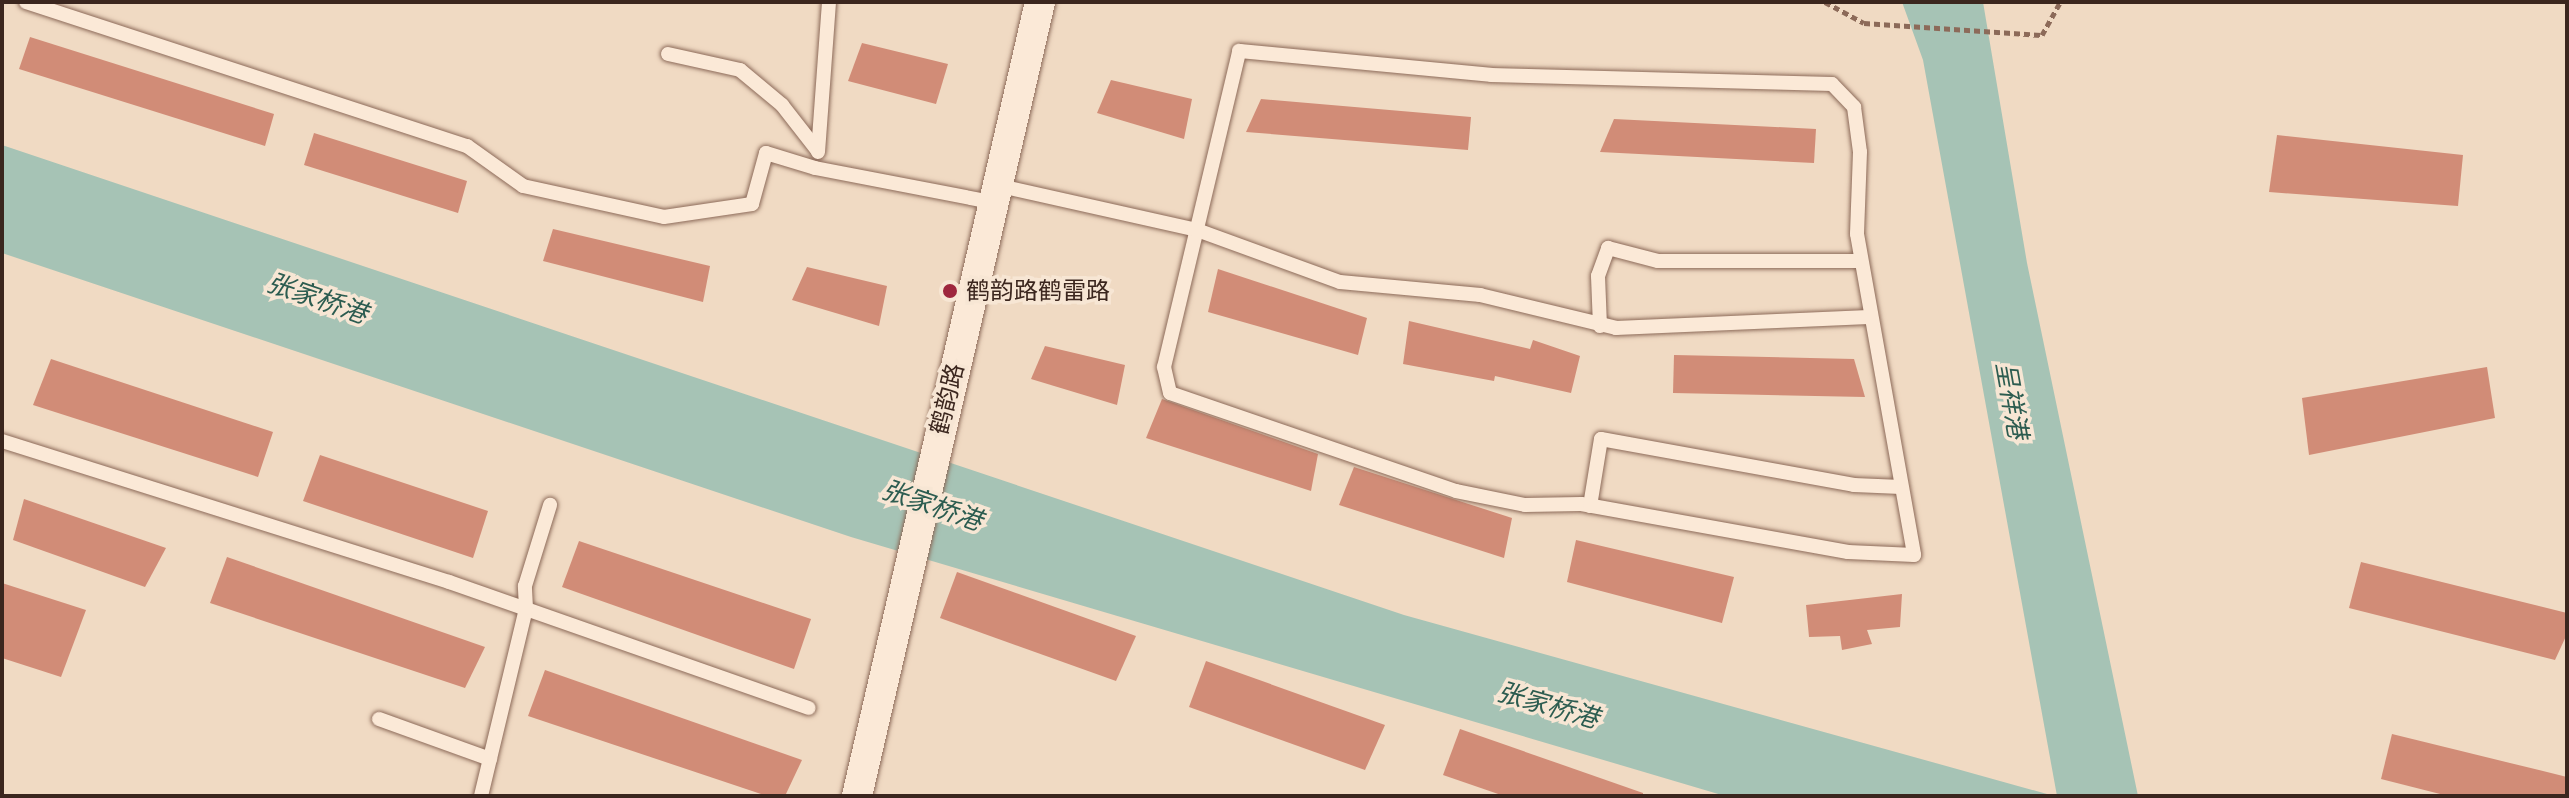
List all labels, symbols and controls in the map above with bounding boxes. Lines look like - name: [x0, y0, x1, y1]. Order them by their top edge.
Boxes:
- water label: 张家桥港: [263, 266, 371, 330]
- place label: 鹤韵路鹤雷路: [966, 277, 1110, 305]
- marker: 鹤韵路鹤雷路: [941, 282, 959, 300]
- water label: 呈祥港: [1990, 359, 2034, 441]
- street label: 鹤韵路: [924, 361, 970, 437]
- water label: 张家桥港: [878, 473, 986, 537]
- water label: 张家桥港: [1494, 676, 1602, 734]

